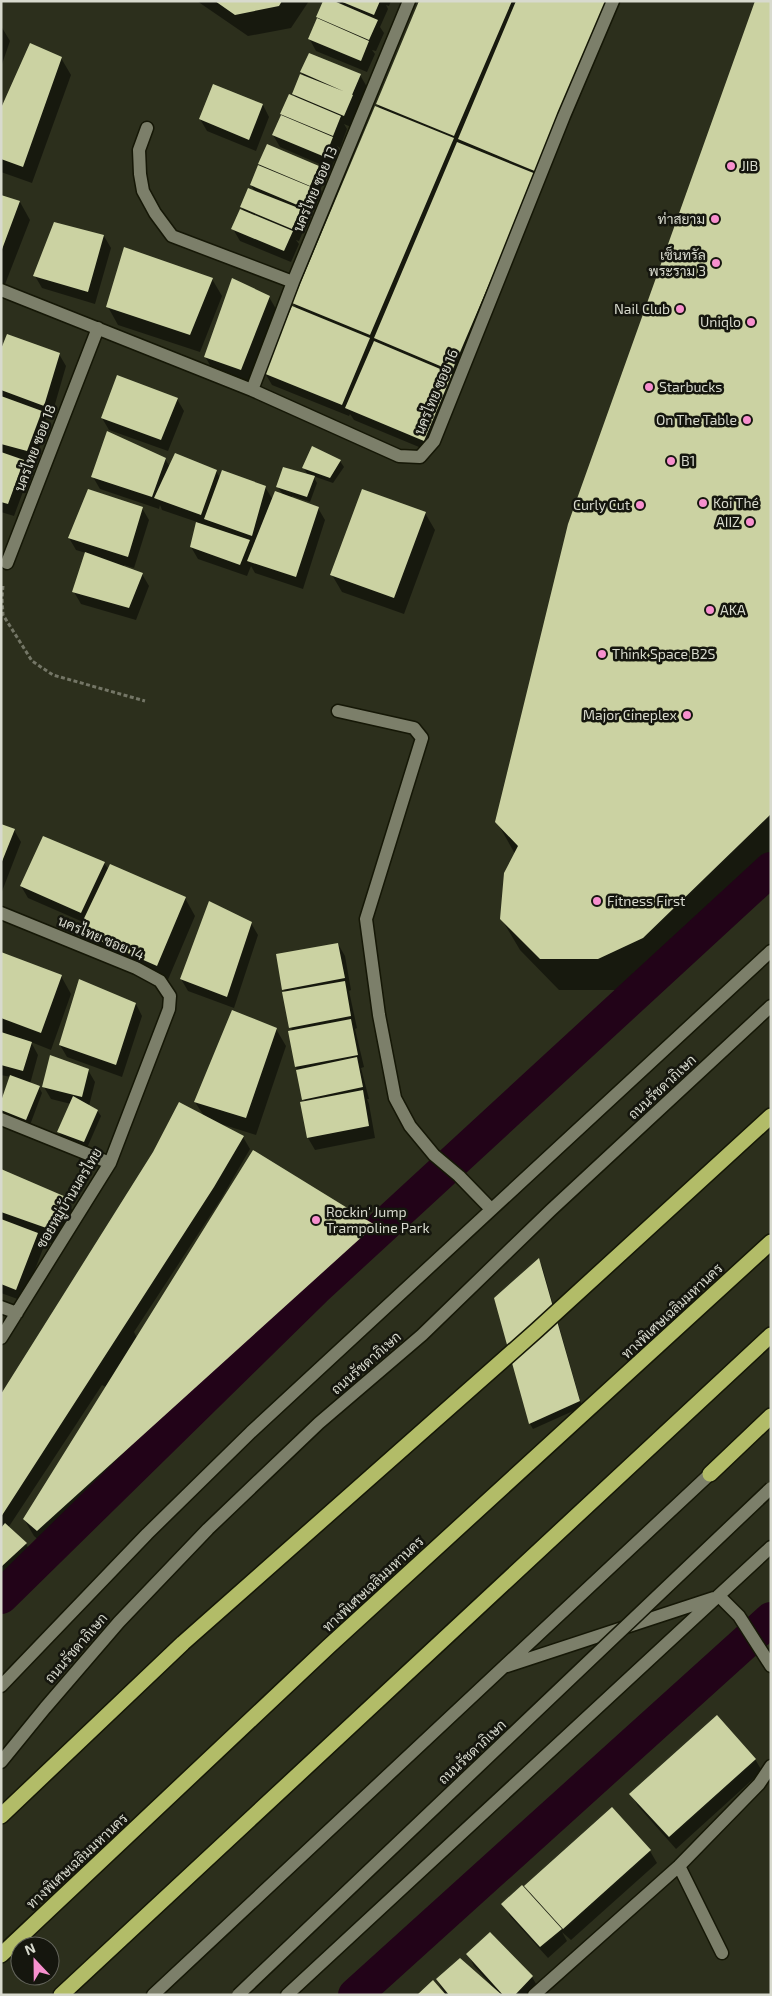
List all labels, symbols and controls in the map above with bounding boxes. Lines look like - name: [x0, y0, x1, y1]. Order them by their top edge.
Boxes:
- street label: นครไทย ซอย 13: [289, 143, 340, 234]
- place label: JIB: [741, 157, 758, 174]
- marker: JIB: [725, 160, 737, 172]
- place label: ท่าสยาม: [657, 210, 705, 227]
- marker: ท่าสยาม: [709, 213, 721, 225]
- place label: เซ็นทรัล พระราม 3: [649, 246, 706, 279]
- marker: เซ็นทรัล พระราม 3: [710, 257, 722, 269]
- place label: Nail Club: [614, 300, 670, 317]
- marker: Nail Club: [674, 303, 686, 315]
- place label: Uniqlo: [700, 313, 741, 330]
- marker: Uniqlo: [745, 316, 757, 328]
- street label: นครไทย ซอย 16: [410, 346, 461, 437]
- place label: Starbucks: [659, 378, 722, 395]
- marker: Starbucks: [643, 381, 655, 393]
- street label: นครไทย ซอย 18: [10, 402, 59, 494]
- place label: On The Table: [656, 411, 737, 428]
- marker: On The Table: [741, 414, 753, 426]
- place label: B1: [681, 452, 695, 469]
- marker: B1: [665, 455, 677, 467]
- place label: Koi Thé: [713, 494, 759, 511]
- place label: Curly Cut: [573, 496, 630, 513]
- marker: Koi Thé: [697, 497, 709, 509]
- marker: Curly Cut: [634, 499, 646, 511]
- place label: AIIZ: [716, 513, 740, 530]
- marker: AIIZ: [744, 516, 756, 528]
- place label: AKA: [720, 601, 746, 618]
- marker: AKA: [704, 604, 716, 616]
- place label: Think Space B2S: [612, 645, 716, 662]
- marker: Think Space B2S: [596, 648, 608, 660]
- place label: Major Cineplex: [583, 706, 678, 723]
- marker: Major Cineplex: [681, 709, 693, 721]
- place label: Fitness First: [607, 892, 685, 909]
- marker: Fitness First: [591, 895, 603, 907]
- street label: นครไทย ซอย 14: [55, 912, 147, 963]
- street label: ถนนรัชดาภิเษก: [624, 1051, 699, 1122]
- street label: ซอยหมู่บ้านนครไทย: [32, 1145, 107, 1252]
- place label: Rockin' Jump Trampoline Park: [326, 1203, 430, 1236]
- marker: Rockin' Jump Trampoline Park: [310, 1214, 322, 1226]
- street label: ทางพิเศษเฉลิมมหานคร: [618, 1259, 726, 1362]
- street label: ถนนรัชดาภิเษก: [327, 1328, 404, 1398]
- street label: ทางพิเศษเฉลิมมหานคร: [319, 1532, 427, 1635]
- street label: ถนนรัชดาภิเษก: [41, 1609, 111, 1686]
- street label: ถนนรัชดาภิเษก: [434, 1716, 509, 1787]
- street label: ทางพิเศษเฉลิมมหานคร: [23, 1809, 131, 1912]
- north arrow: [10, 1936, 60, 1986]
- text: N: [22, 1939, 38, 1958]

